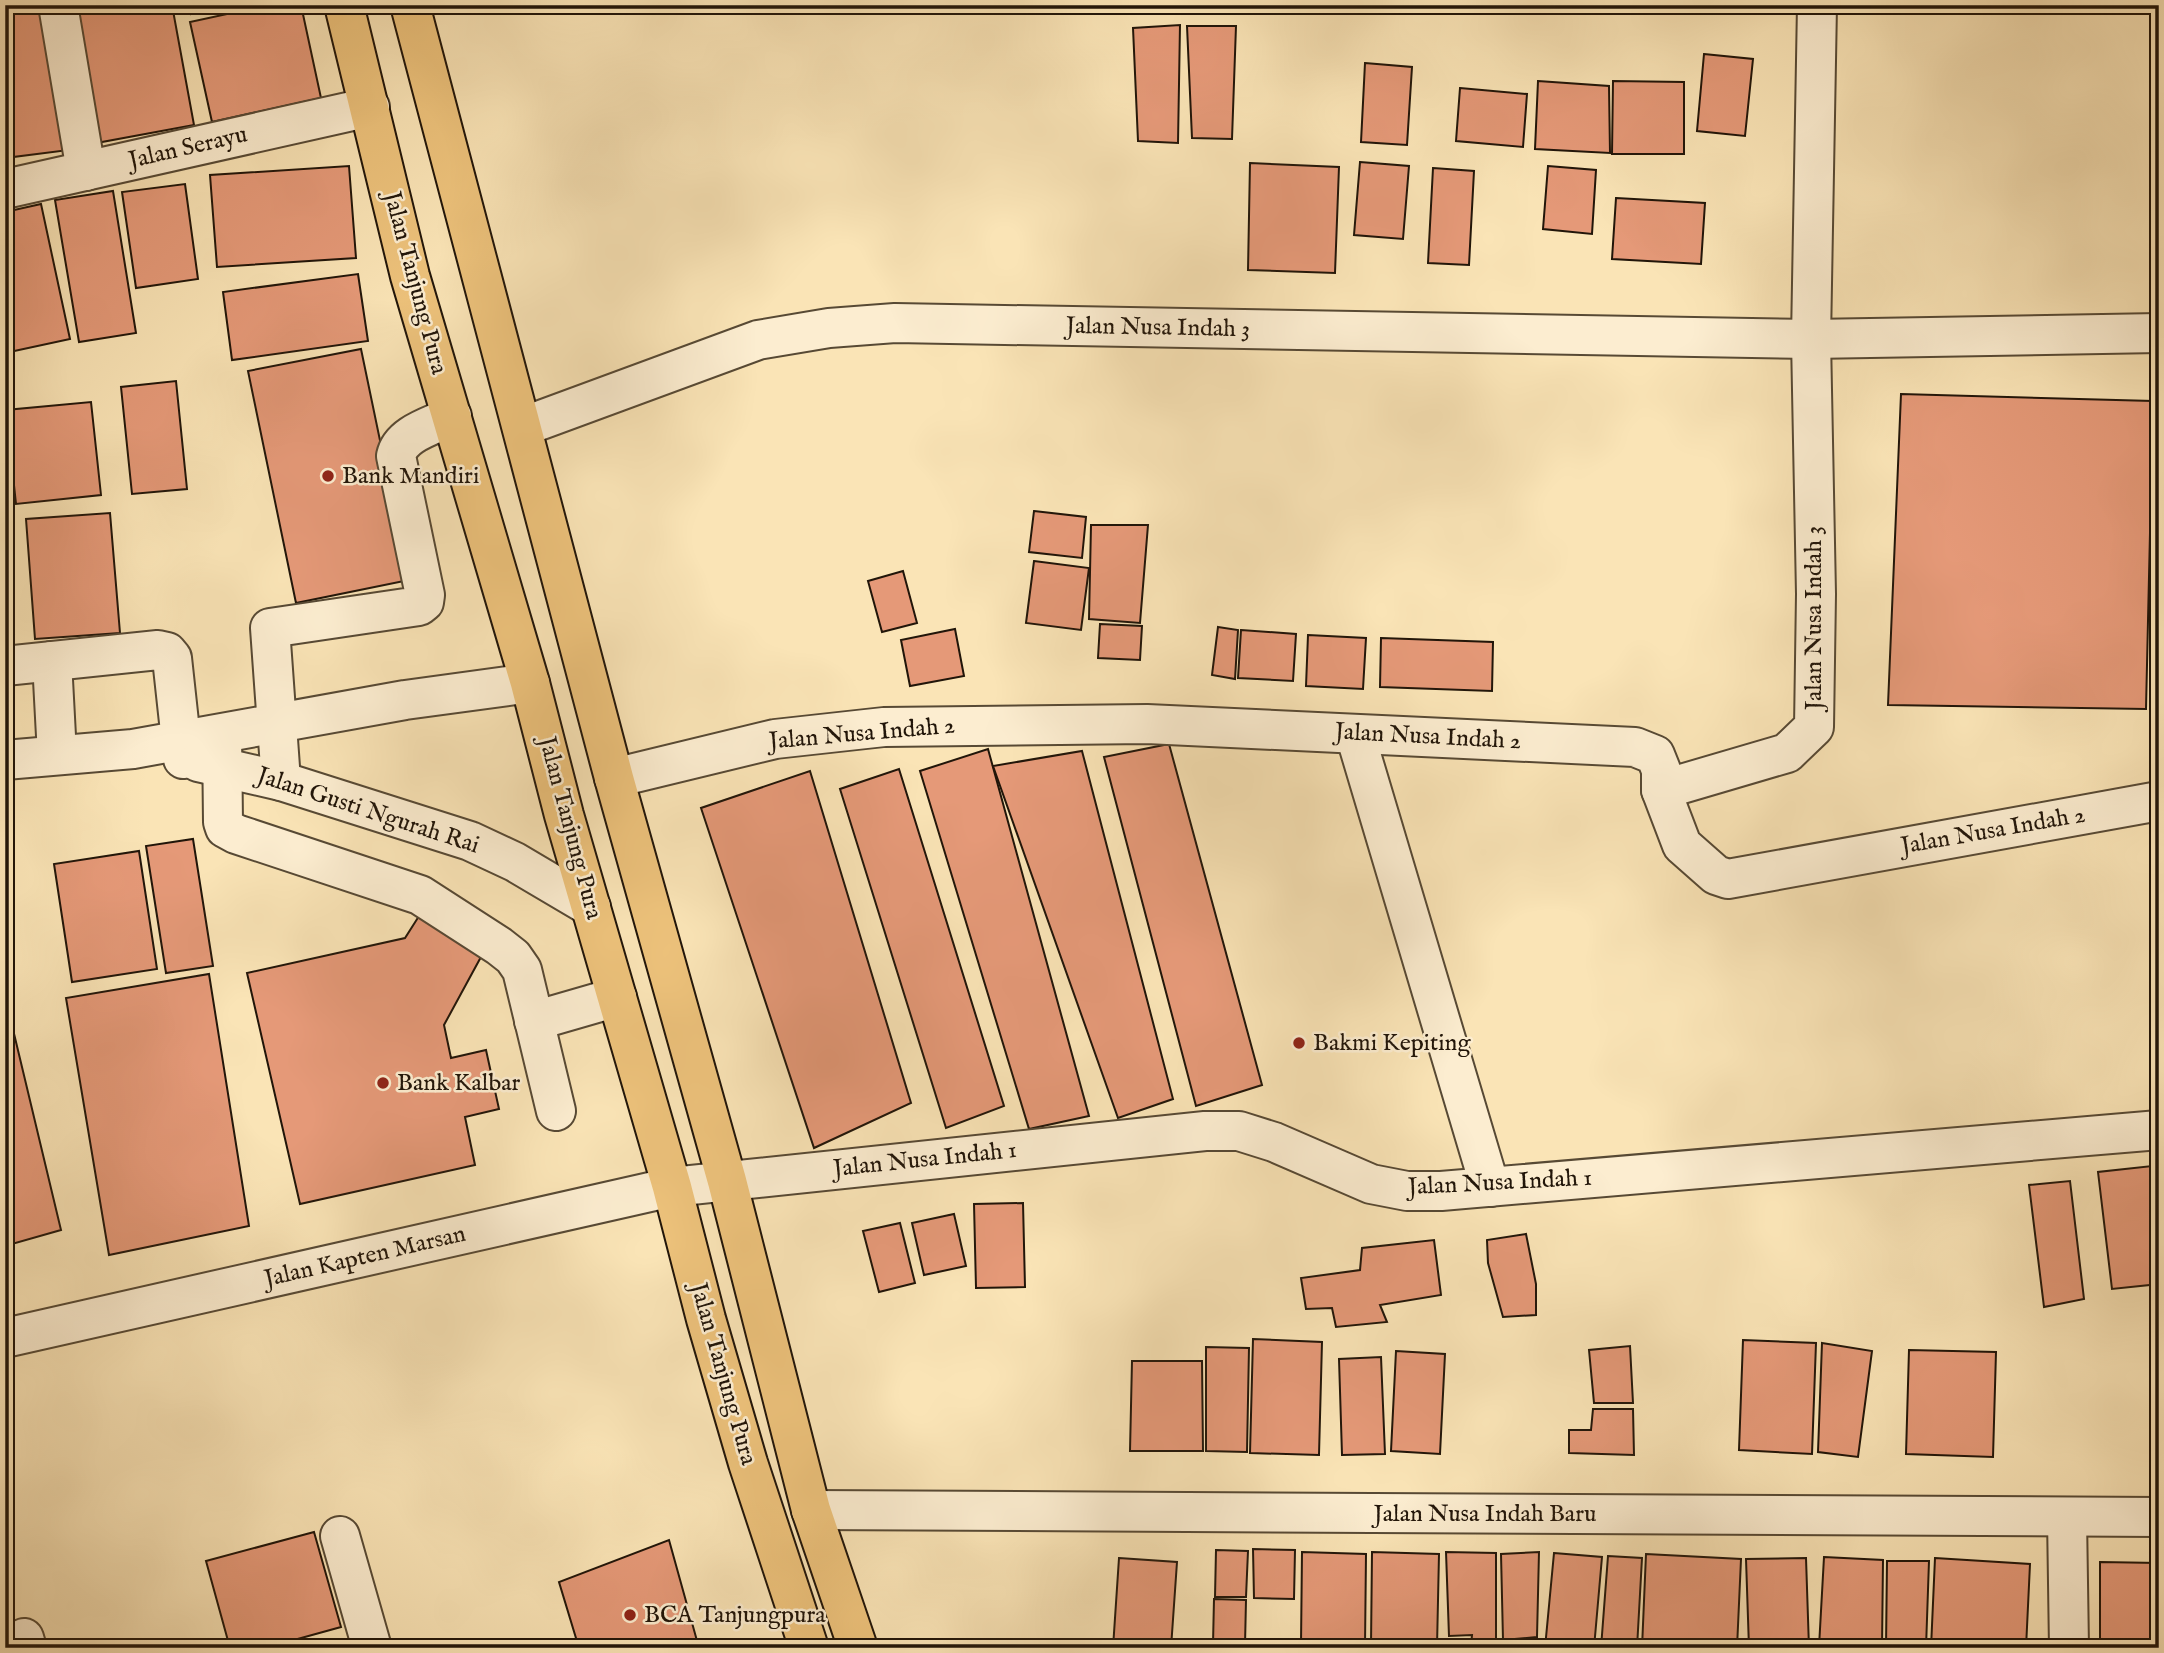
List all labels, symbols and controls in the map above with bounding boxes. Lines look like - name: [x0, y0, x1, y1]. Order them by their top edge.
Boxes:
- street label: Jalan Serayu: [123, 119, 250, 177]
- street label: Jalan Tanjung Pura: [375, 185, 454, 378]
- street label: Jalan Nusa Indah 3: [1063, 311, 1250, 345]
- place label: Bank Mandiri: [342, 461, 479, 492]
- marker: Bank Mandiri: [320, 468, 336, 484]
- street label: Jalan Nusa Indah 3: [1799, 526, 1830, 713]
- street label: Jalan Nusa Indah 2: [765, 710, 956, 758]
- street label: Jalan Nusa Indah 2: [1331, 716, 1522, 757]
- street label: Jalan Tanjung Pura: [530, 730, 609, 923]
- street label: Jalan Gusti Ngurah Rai: [250, 759, 483, 862]
- street label: Jalan Nusa Indah 2: [1895, 800, 2088, 863]
- place label: Bakmi Kepiting: [1313, 1028, 1471, 1059]
- marker: Bakmi Kepiting: [1291, 1035, 1307, 1051]
- place label: Bank Kalbar: [397, 1068, 521, 1099]
- marker: Bank Kalbar: [375, 1075, 391, 1091]
- street label: Jalan Nusa Indah 1: [829, 1135, 1018, 1185]
- street label: Jalan Nusa Indah 1: [1404, 1163, 1593, 1203]
- street label: Jalan Kapten Marsan: [258, 1219, 469, 1296]
- street label: Jalan Tanjung Pura: [681, 1277, 764, 1469]
- street label: Jalan Nusa Indah Baru: [1371, 1499, 1596, 1530]
- place label: BCA Tanjungpura: [644, 1600, 826, 1631]
- marker: BCA Tanjungpura: [622, 1607, 638, 1623]

